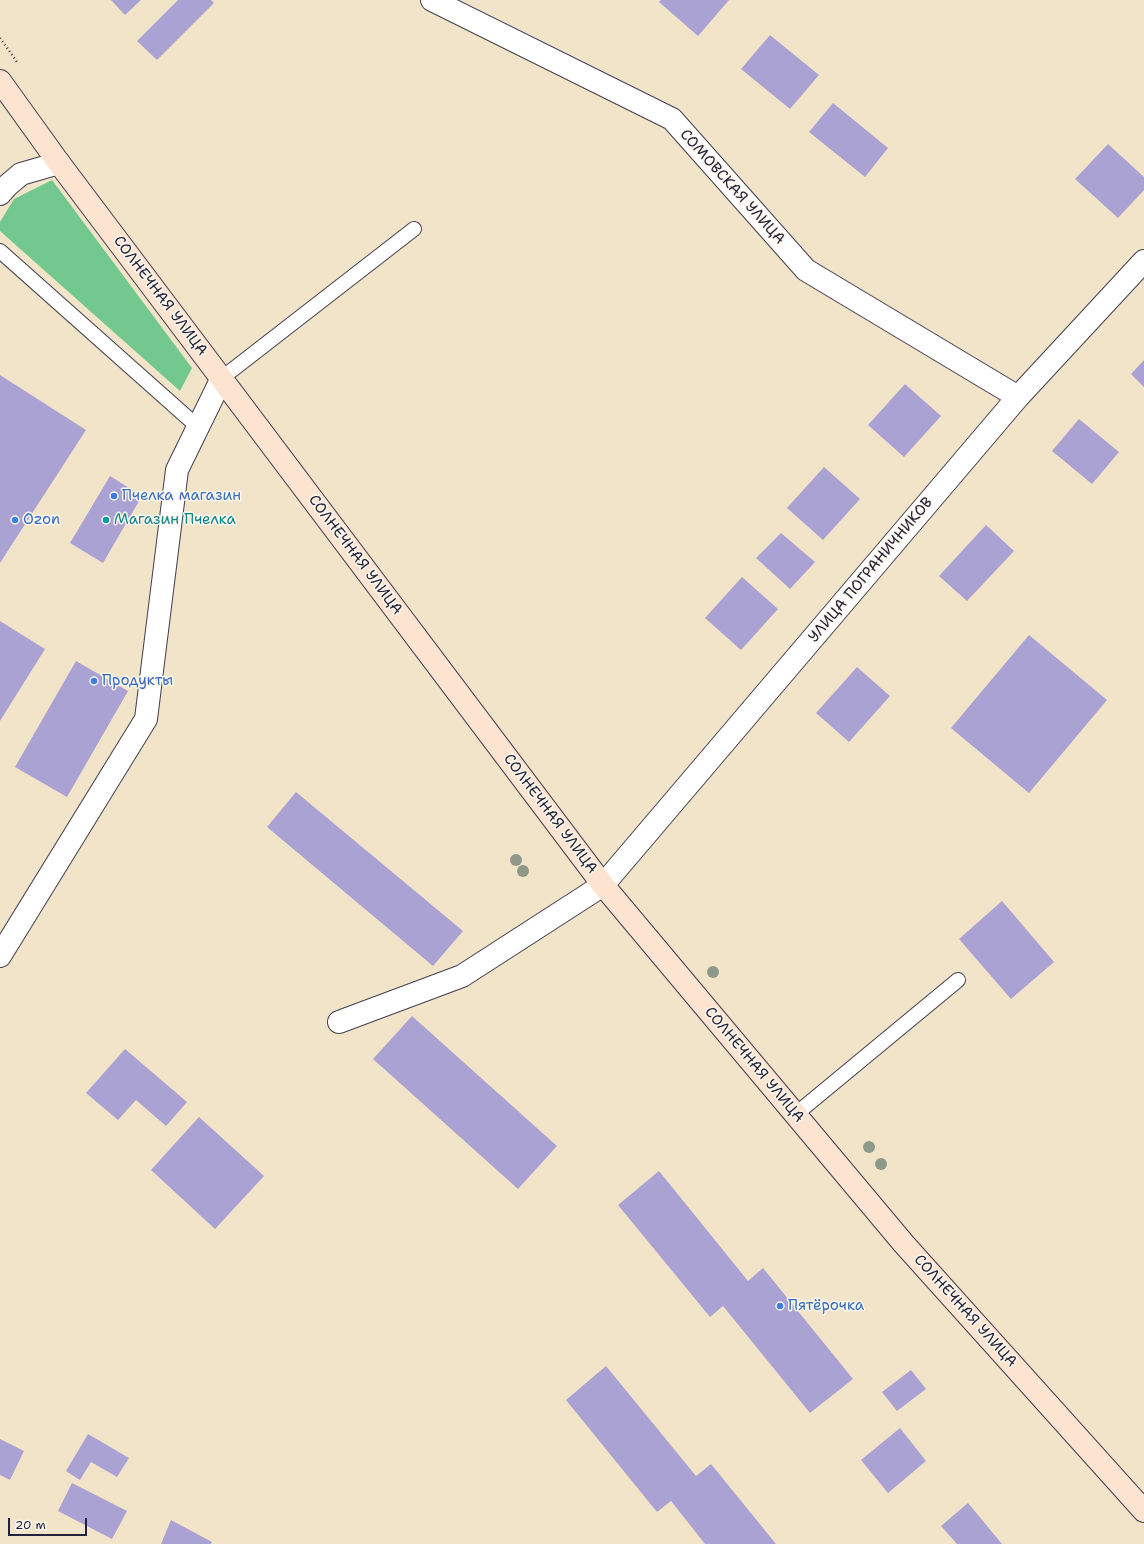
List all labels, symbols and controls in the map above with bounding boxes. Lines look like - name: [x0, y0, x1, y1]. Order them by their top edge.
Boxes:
- street label: СОМОВСКАЯ УЛИЦА: [676, 126, 788, 248]
- street label: СОЛНЕЧНАЯ УЛИЦА: [109, 233, 211, 359]
- place label: Пчелка магазин: [122, 487, 241, 505]
- marker: Пчелка магазин: [109, 491, 119, 501]
- street label: СОЛНЕЧНАЯ УЛИЦА: [304, 492, 406, 618]
- street label: УЛИЦА ПОГРАНИЧНИКОВ: [805, 494, 937, 646]
- place label: Ozon: [23, 511, 60, 529]
- place label: Магазин Пчелка: [114, 511, 236, 529]
- marker: Ozon: [10, 515, 20, 525]
- marker: Магазин Пчелка: [101, 515, 111, 525]
- place label: Продукты: [102, 672, 173, 690]
- marker: Продукты: [89, 676, 99, 686]
- street label: СОЛНЕЧНАЯ УЛИЦА: [499, 751, 601, 877]
- street label: СОЛНЕЧНАЯ УЛИЦА: [700, 1004, 808, 1126]
- street label: СОЛНЕЧНАЯ УЛИЦА: [910, 1251, 1020, 1371]
- place label: Пятёрочка: [788, 1297, 864, 1315]
- marker: Пятёрочка: [775, 1301, 785, 1311]
- scale bar: [10, 1510, 89, 1536]
- text: 20 m: [15, 1517, 46, 1533]

